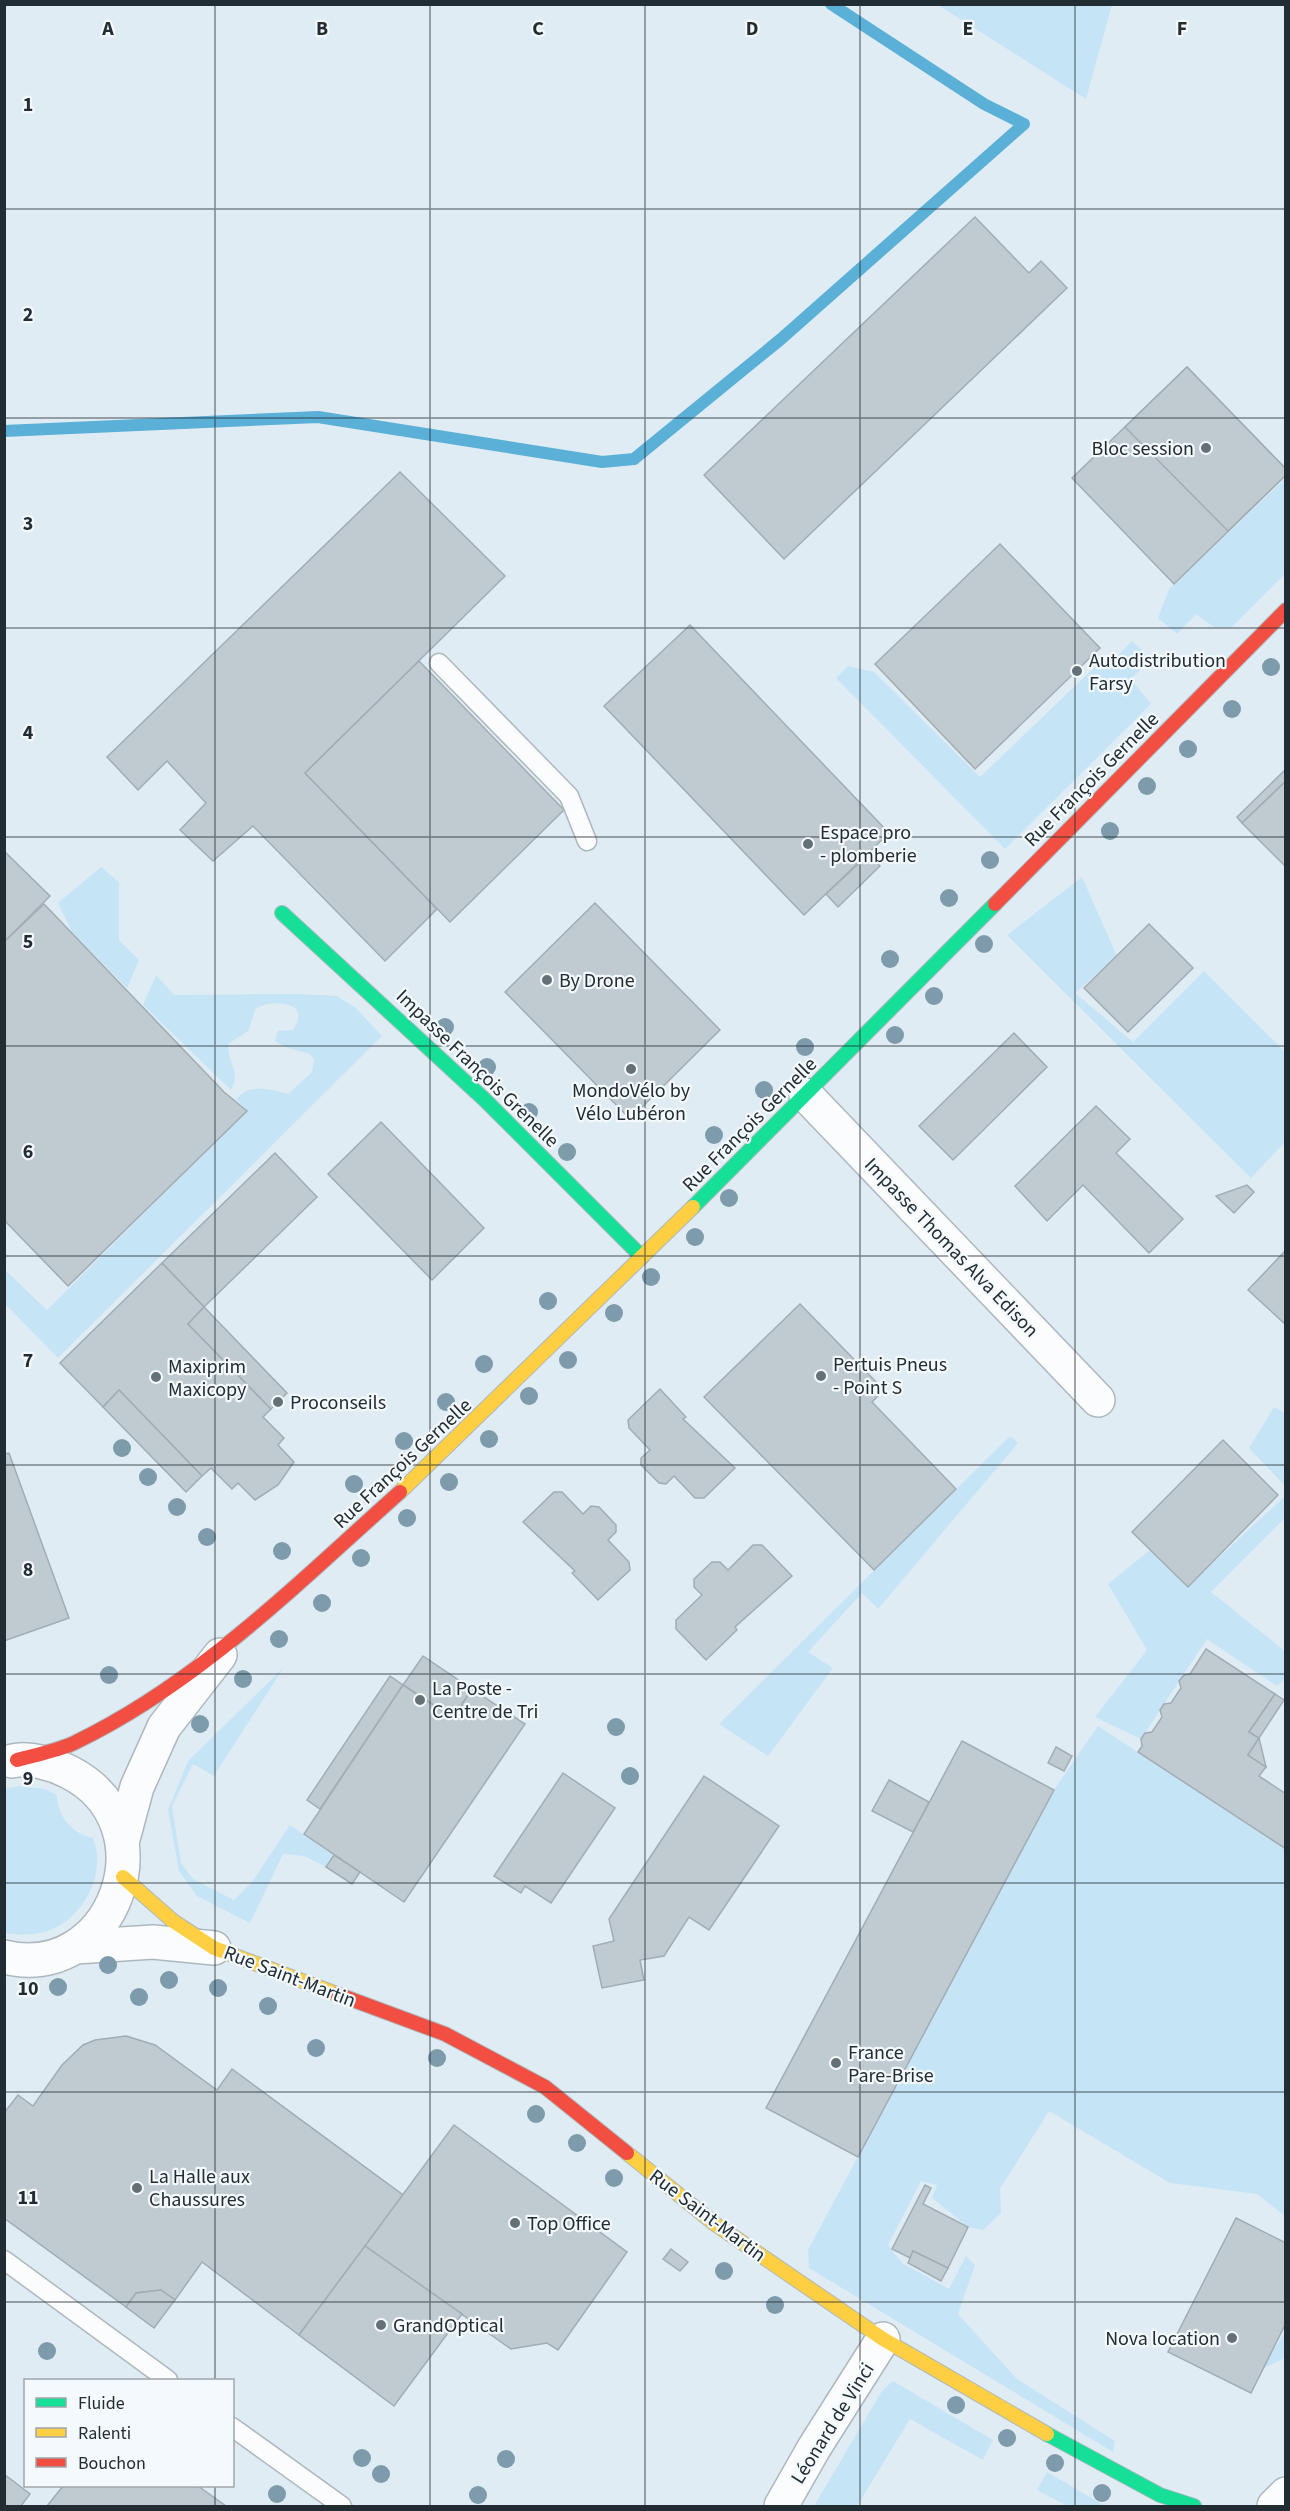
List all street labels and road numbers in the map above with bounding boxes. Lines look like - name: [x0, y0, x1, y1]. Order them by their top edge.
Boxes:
- street label: Rue François Gernelle: [1018, 706, 1165, 853]
- street label: Impasse François Grenelle: [389, 983, 565, 1154]
- street label: Rue François Gernelle: [676, 1051, 823, 1198]
- street label: Impasse Thomas Alva Edison: [858, 1152, 1045, 1344]
- street label: Rue François Gernelle: [327, 1392, 478, 1535]
- street label: Rue Saint-Martin: [220, 1939, 360, 2015]
- street label: Rue Saint-Martin: [643, 2163, 772, 2269]
- street label: Léonard de Vinci: [784, 2357, 881, 2490]

